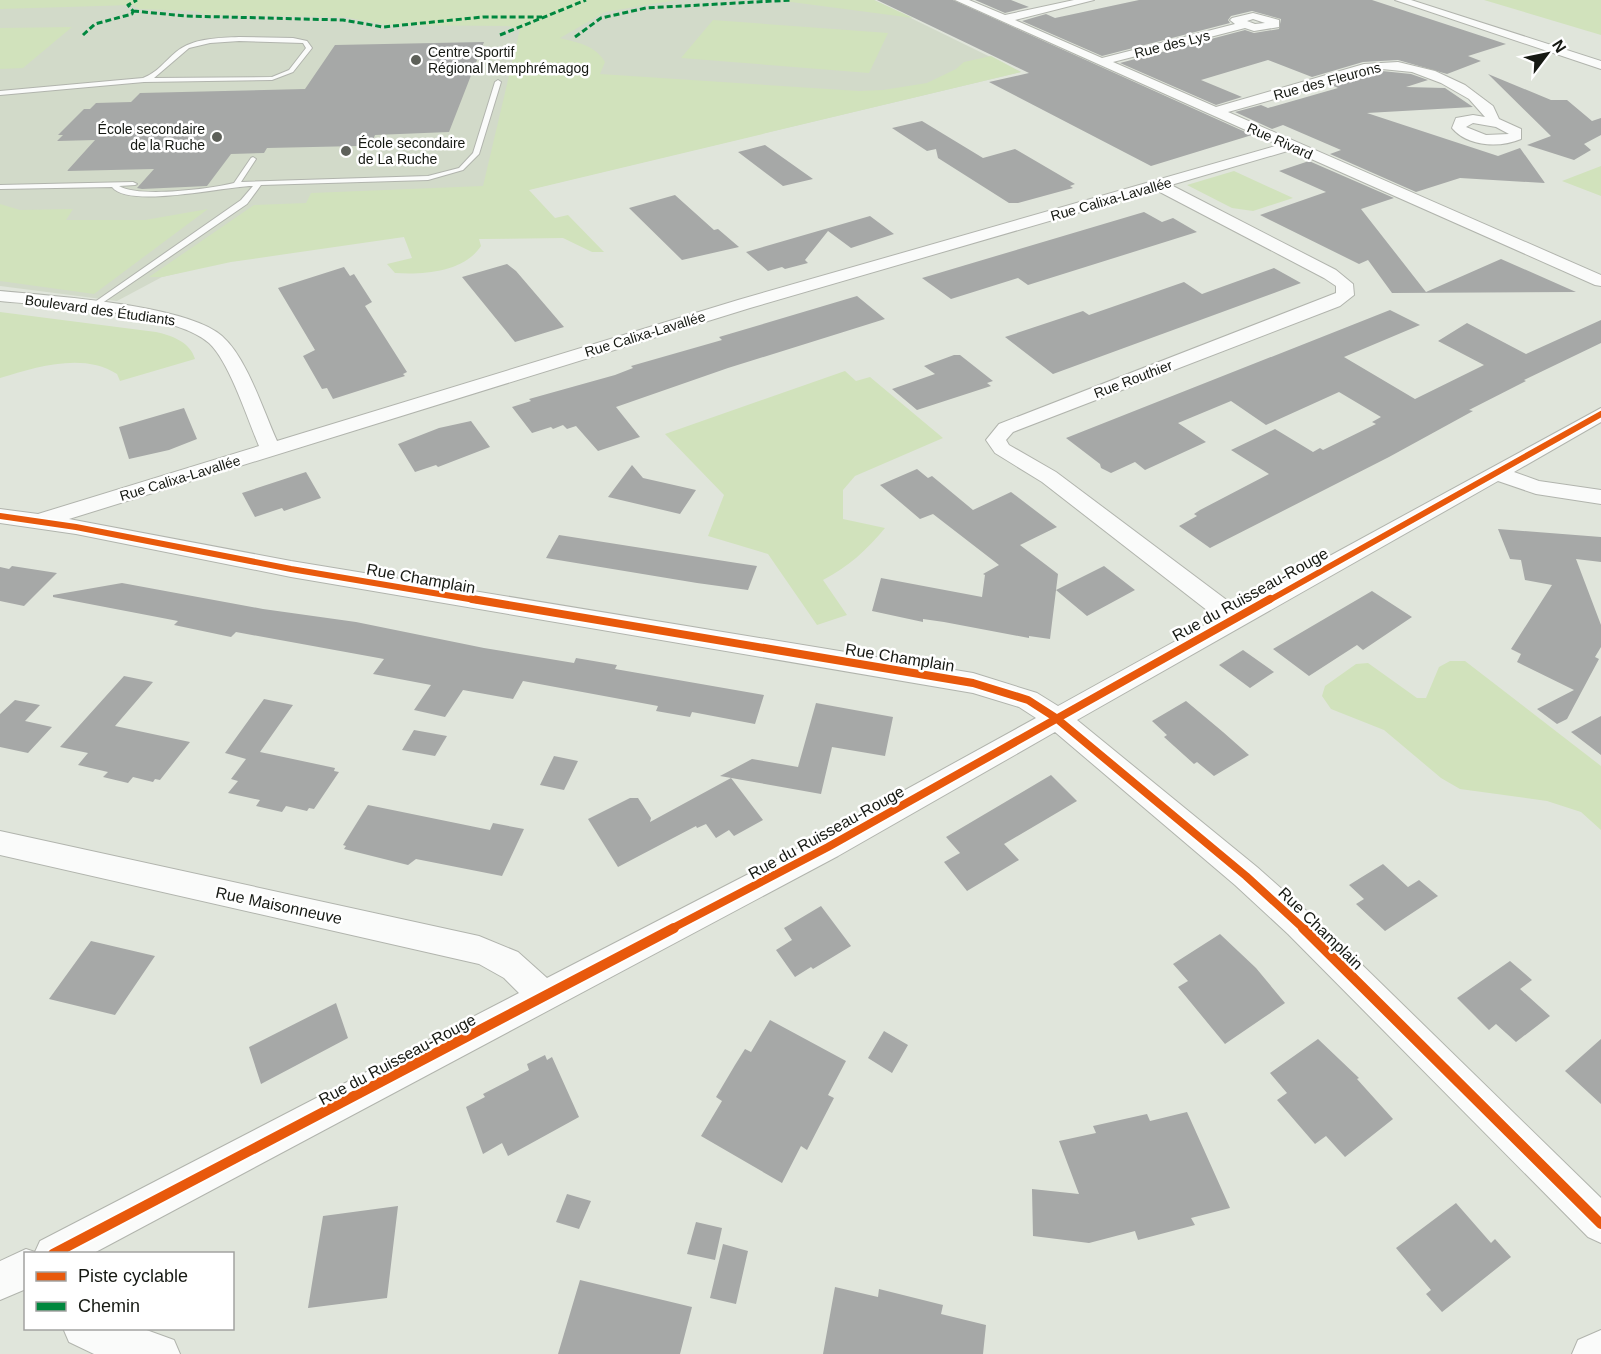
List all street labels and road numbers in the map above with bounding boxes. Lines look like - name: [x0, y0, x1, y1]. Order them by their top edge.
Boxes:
- street label: Rue des Lys: [1133, 27, 1211, 61]
- street label: Rue des Fleurons: [1272, 59, 1382, 103]
- street label: Rue Rivard: [1245, 119, 1315, 163]
- street label: Rue Calixa-Lavallée: [1049, 174, 1174, 224]
- street label: Boulevard des Étudiants: [24, 292, 176, 328]
- street label: Rue Calixa-Lavallée: [583, 308, 707, 360]
- street label: Rue Routhier: [1092, 357, 1175, 401]
- street label: Rue Calixa-Lavallée: [118, 452, 242, 504]
- street label: Rue du Ruisseau-Rouge: [1169, 544, 1331, 644]
- street label: Rue Champlain: [365, 561, 477, 596]
- street label: Rue Champlain: [844, 640, 956, 675]
- street label: Rue du Ruisseau-Rouge: [745, 782, 907, 882]
- street label: Rue Maisonneuve: [214, 884, 344, 927]
- street label: Rue Champlain: [1275, 884, 1366, 973]
- street label: Rue du Ruisseau-Rouge: [316, 1011, 479, 1108]

